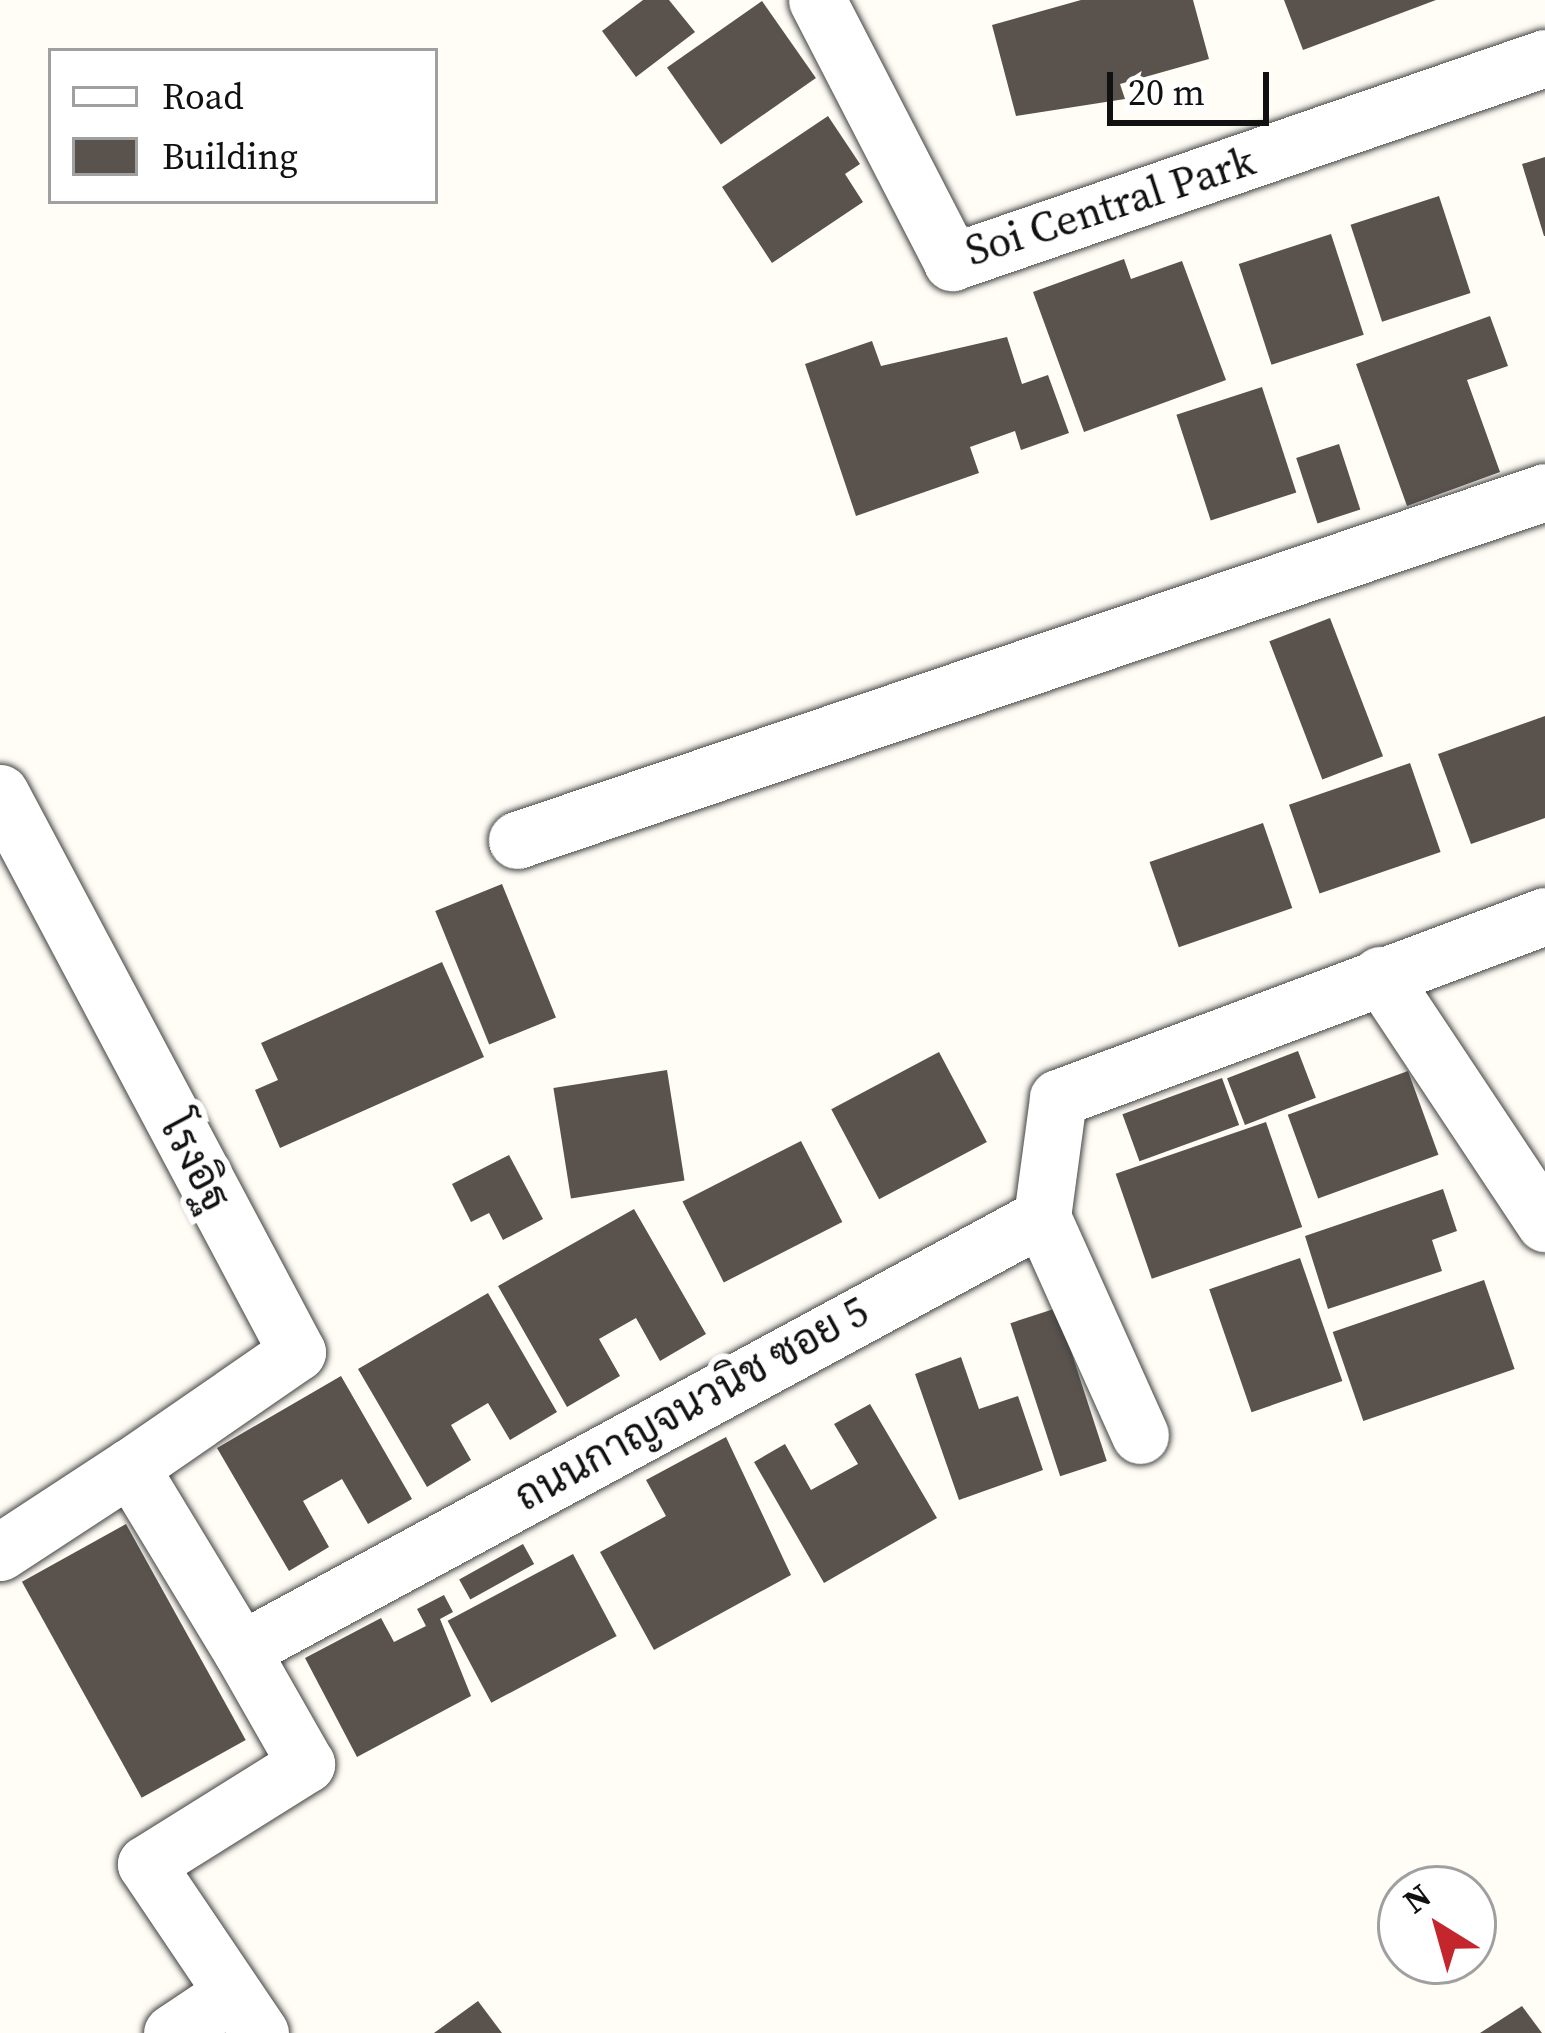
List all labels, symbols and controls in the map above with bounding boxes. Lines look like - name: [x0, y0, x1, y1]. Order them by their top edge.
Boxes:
- legend: [48, 48, 438, 204]
- scale bar: [1113, 48, 1275, 122]
- text: 20 m: [1128, 68, 1205, 117]
- text: Road: [162, 72, 244, 121]
- text: Building: [162, 132, 298, 181]
- street label: Soi Central Park: [959, 135, 1261, 275]
- street label: โรงอิฐ: [150, 1105, 242, 1219]
- street label: ถนนกาญจนวนิช ซอย 5: [505, 1285, 877, 1521]
- north arrow: [1377, 1865, 1497, 1985]
- text: N: [1394, 1873, 1440, 1923]

